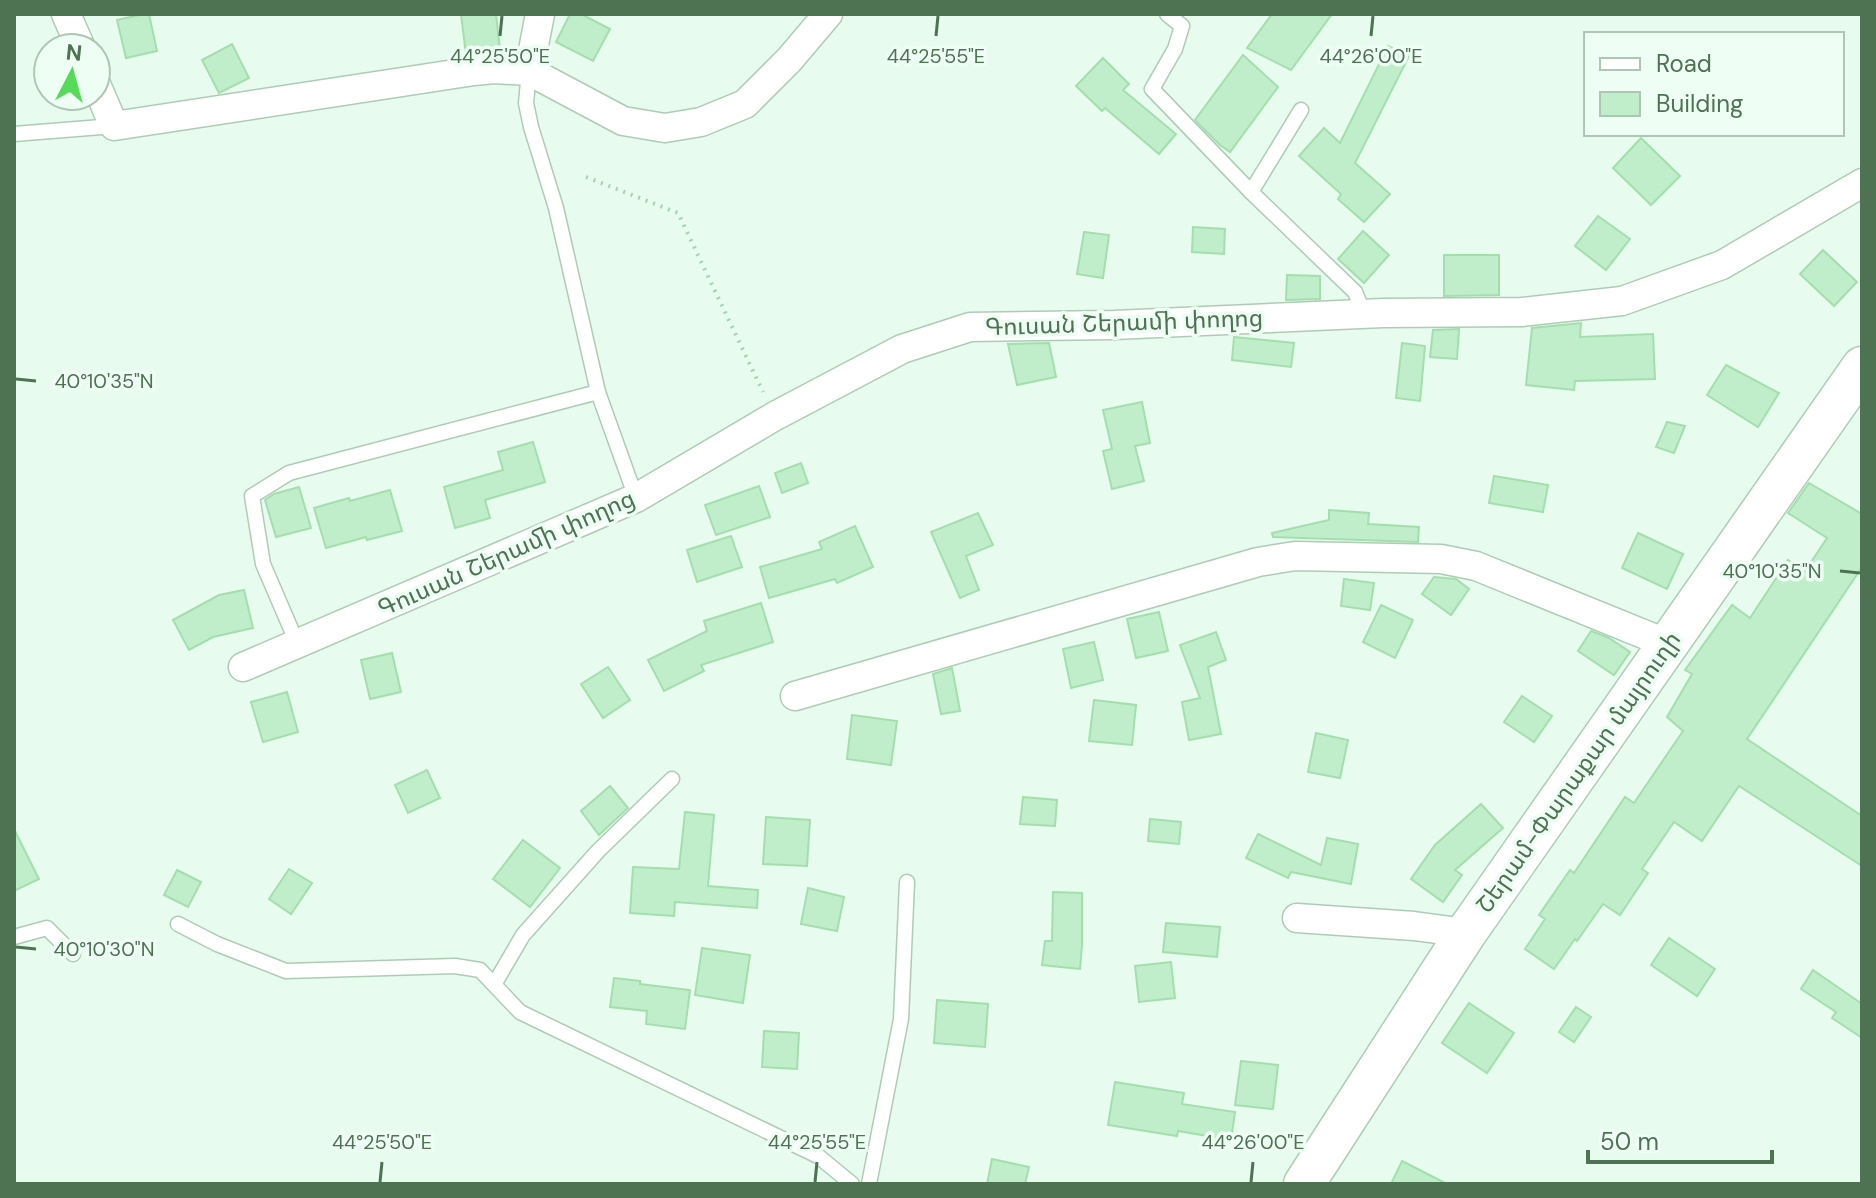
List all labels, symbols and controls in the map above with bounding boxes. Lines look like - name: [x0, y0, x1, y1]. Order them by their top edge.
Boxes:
- north arrow: [32, 32, 112, 112]
- legend: [1584, 32, 1844, 136]
- text: N: [65, 37, 84, 68]
- text: 44°25'50"E: [450, 43, 550, 69]
- text: 44°25'55"E: [887, 43, 985, 69]
- text: 44°26'00"E: [1320, 43, 1422, 69]
- text: Road: [1656, 48, 1712, 79]
- text: Building: [1656, 88, 1743, 119]
- street label: Գուսան Շերամի փողոց: [984, 302, 1264, 342]
- text: 40°10'35"N: [54, 368, 154, 394]
- street label: Գուսան Շերամի փողոց: [373, 482, 639, 624]
- text: 40°10'35"N: [1722, 558, 1822, 584]
- street label: Շերամ-Փարաքար մայրուղի: [1469, 625, 1687, 919]
- text: 40°10'30"N: [54, 936, 154, 962]
- scale bar: [1588, 1114, 1772, 1164]
- text: 50 m: [1600, 1126, 1659, 1157]
- text: 44°25'50"E: [332, 1129, 432, 1155]
- text: 44°25'55"E: [768, 1129, 866, 1155]
- text: 44°26'00"E: [1202, 1129, 1304, 1155]

